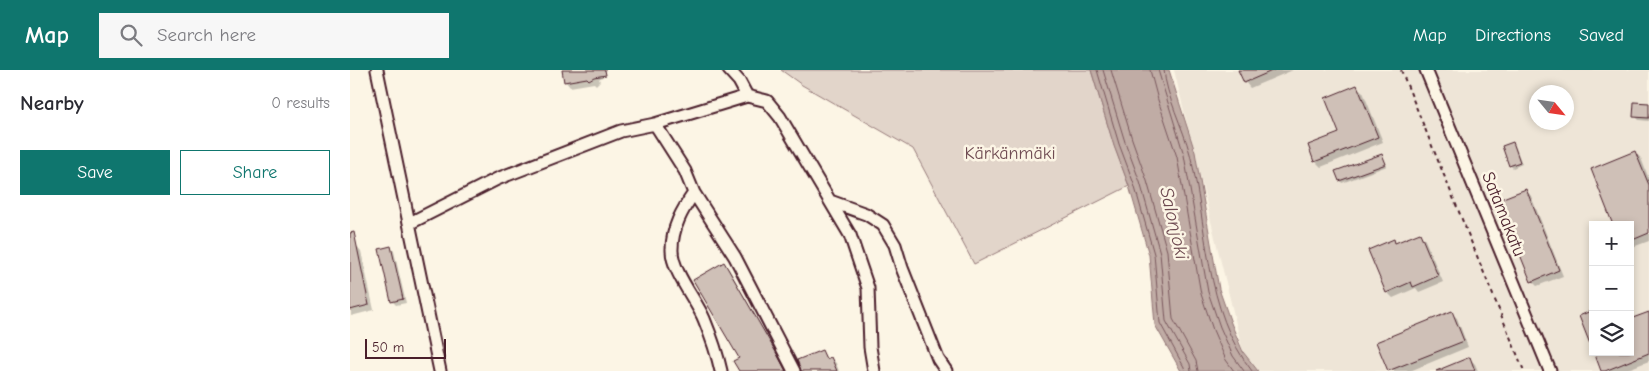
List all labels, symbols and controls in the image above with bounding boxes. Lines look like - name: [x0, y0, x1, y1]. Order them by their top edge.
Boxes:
- search box: [99, 13, 449, 58]
- text: Map: [25, 21, 69, 49]
- icon: search: [117, 21, 145, 49]
- text: Search here: [157, 24, 256, 46]
- text: Map: [1413, 25, 1447, 46]
- text: Directions: [1475, 25, 1551, 46]
- text: Saved: [1579, 25, 1624, 46]
- north arrow: [1529, 85, 1574, 130]
- text: Nearby: [20, 91, 84, 115]
- text: 0 results: [271, 94, 330, 112]
- park label: Kärkänmäki: [964, 143, 1056, 164]
- button: Save: [20, 150, 170, 195]
- button: Share: [180, 150, 330, 195]
- street label: Satamakatu: [1477, 169, 1530, 260]
- water label: Salonjoki: [1155, 185, 1193, 262]
- map controls: [1589, 221, 1634, 356]
- button: +: [1589, 221, 1634, 266]
- button: −: [1589, 266, 1634, 311]
- button: layers: [1589, 311, 1634, 356]
- scale bar: [365, 336, 446, 359]
- text: 50 m: [372, 339, 404, 356]

